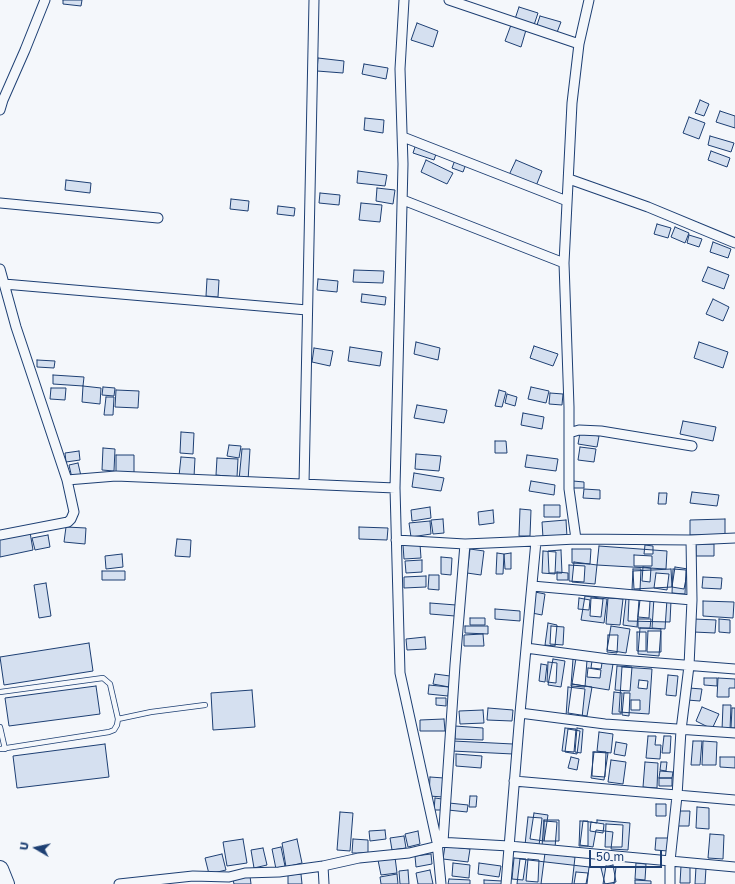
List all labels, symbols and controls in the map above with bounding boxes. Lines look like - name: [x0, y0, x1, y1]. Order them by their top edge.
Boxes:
- north arrow: [16, 828, 56, 868]
- text: U: [17, 841, 31, 851]
- scale bar: [591, 842, 664, 868]
- text: 50 m: [596, 849, 624, 864]

